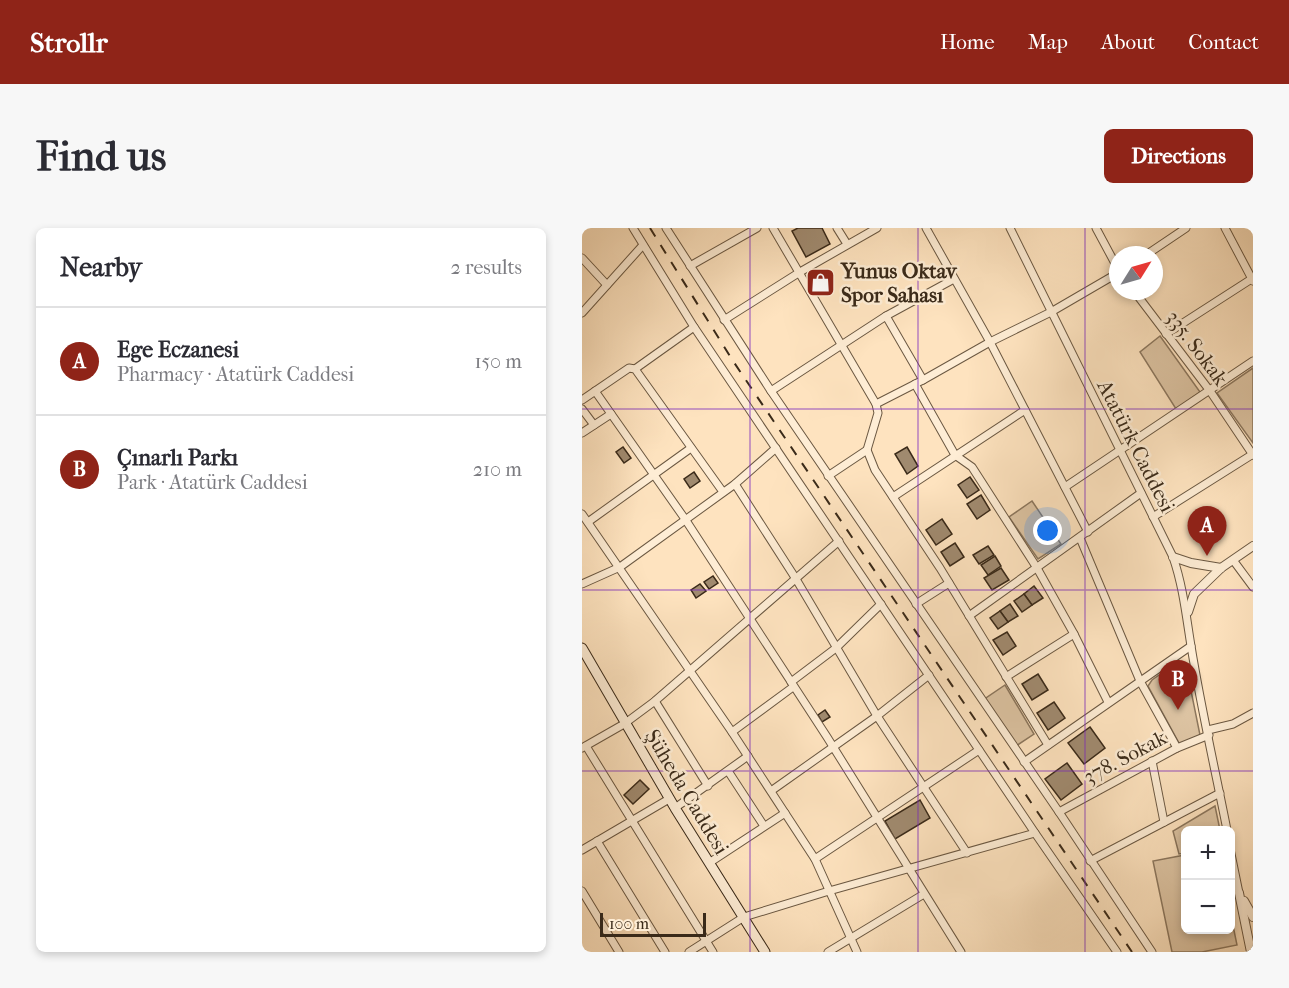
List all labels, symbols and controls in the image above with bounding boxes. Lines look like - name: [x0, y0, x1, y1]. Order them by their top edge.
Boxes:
- text: Strollr: [30, 26, 108, 59]
- text: Home: [940, 30, 995, 54]
- text: Map: [1028, 30, 1068, 54]
- text: About: [1101, 30, 1155, 54]
- text: Contact: [1188, 30, 1259, 54]
- button: Directions: [1104, 129, 1253, 183]
- text: Find us: [36, 132, 166, 181]
- north arrow: [1109, 246, 1163, 300]
- text: Nearby: [60, 252, 142, 283]
- text: 2 results: [451, 256, 522, 279]
- place label: Yunus Oktav Spor Sahası: [840, 259, 958, 307]
- shop icon: Yunus Oktav Spor Sahası: [804, 267, 836, 299]
- street label: 335. Sokak: [1161, 306, 1233, 390]
- text: Ege Eczanesi: [117, 337, 239, 363]
- text: A: [73, 350, 86, 373]
- text: 150 m: [474, 350, 522, 373]
- text: Pharmacy · Atatürk Caddesi: [117, 363, 354, 386]
- street label: Atatürk Caddesi: [1092, 375, 1180, 516]
- text: Çınarlı Parkı: [117, 445, 238, 471]
- text: B: [73, 458, 86, 481]
- text: 210 m: [473, 458, 522, 481]
- text: Park · Atatürk Caddesi: [117, 471, 308, 494]
- pin: A: [1188, 506, 1226, 556]
- your location: [1033, 516, 1062, 545]
- pin: B: [1158, 660, 1198, 710]
- street label: Şüheda Caddesi: [640, 725, 734, 859]
- street label: 378. Sokak: [1079, 725, 1171, 789]
- map controls: [1181, 826, 1235, 934]
- button: +: [1181, 826, 1235, 880]
- button: −: [1181, 880, 1235, 934]
- scale bar: [600, 910, 706, 938]
- text: 100 m: [609, 914, 649, 933]

